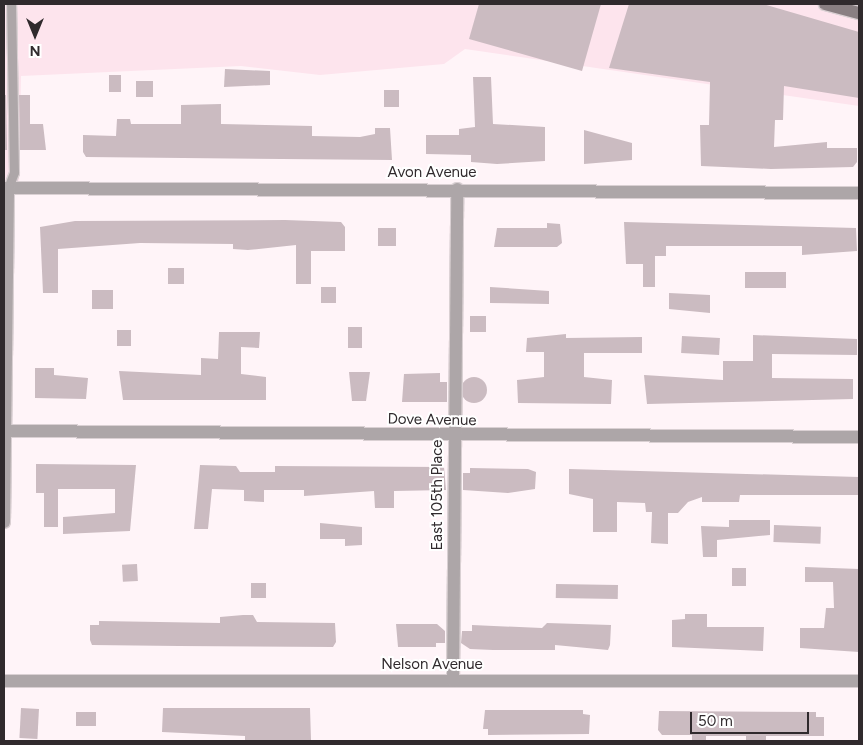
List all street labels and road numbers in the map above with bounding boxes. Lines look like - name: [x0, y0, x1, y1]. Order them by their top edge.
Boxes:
- street label: Avon Avenue: [387, 164, 477, 182]
- street label: Dove Avenue: [387, 410, 477, 430]
- street label: East 105th Place: [429, 439, 447, 551]
- street label: Nelson Avenue: [381, 656, 483, 674]

